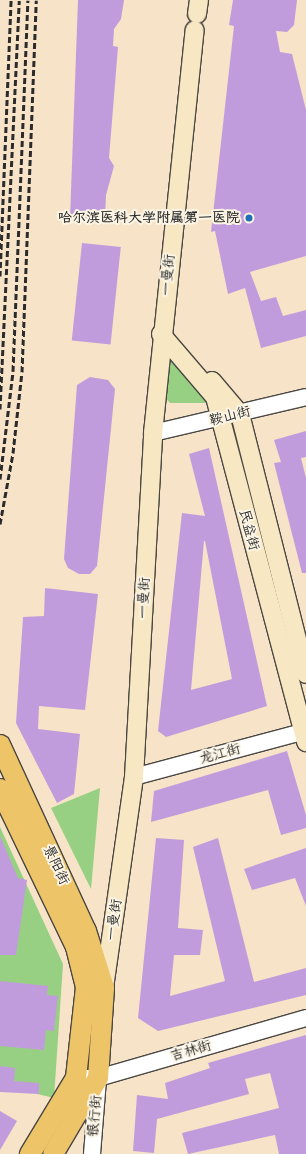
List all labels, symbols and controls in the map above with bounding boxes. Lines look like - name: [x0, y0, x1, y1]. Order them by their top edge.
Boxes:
- place label: 哈尔滨医科大学附属第一医院: [58, 210, 240, 226]
- marker: 哈尔滨医科大学附属第一医院: [243, 212, 255, 224]
- street label: 一曼街: [157, 253, 179, 297]
- street label: 鞍山街: [208, 403, 252, 429]
- street label: 民益街: [235, 508, 263, 552]
- street label: 一曼街: [135, 577, 153, 619]
- street label: 龙江街: [198, 740, 242, 768]
- street label: 景阳街: [40, 842, 72, 888]
- street label: 一曼街: [103, 898, 125, 942]
- street label: 吉林街: [168, 1037, 214, 1065]
- street label: 银行街: [85, 1094, 105, 1138]

